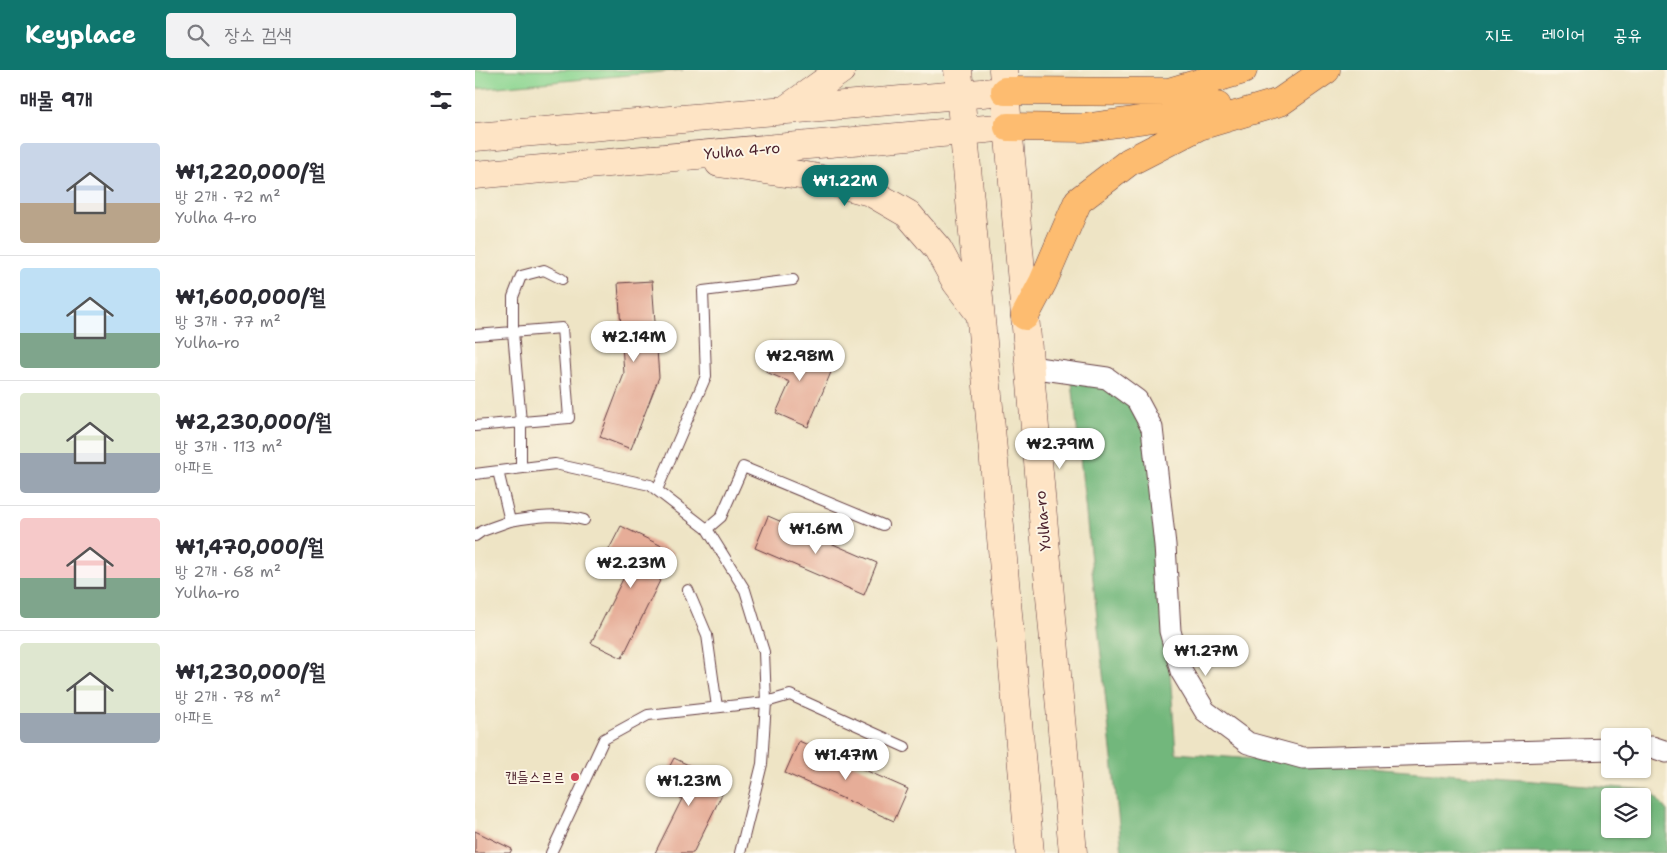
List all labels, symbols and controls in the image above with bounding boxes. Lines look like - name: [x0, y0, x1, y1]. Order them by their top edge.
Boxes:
- search box: [166, 13, 516, 58]
- text: Keyplace: [25, 19, 136, 51]
- icon: search: [184, 21, 212, 49]
- text: 장소 검색: [224, 22, 292, 47]
- text: 지도: [1485, 23, 1514, 47]
- text: 레이어: [1542, 23, 1585, 47]
- text: 공유: [1613, 23, 1642, 47]
- text: 매물 9개: [20, 86, 93, 114]
- icon: filters: [427, 86, 455, 114]
- street label: Yulha 4-ro: [703, 138, 781, 164]
- text: ₩1,220,000/월: [175, 158, 325, 186]
- icon: home: [60, 163, 120, 223]
- pin: ₩1.22M: [804, 164, 886, 207]
- text: ₩1.22M: [813, 170, 877, 191]
- text: 방 2개 · 72 m²: [175, 186, 281, 207]
- text: Yulha 4-ro: [175, 207, 257, 228]
- text: ₩1,600,000/월: [175, 283, 326, 311]
- icon: home: [60, 288, 120, 348]
- text: 방 3개 · 77 m²: [175, 311, 281, 332]
- pin: ₩2.14M: [593, 320, 675, 363]
- text: ₩2.14M: [602, 326, 666, 347]
- text: Yulha-ro: [175, 332, 240, 353]
- pin: ₩2.98M: [759, 340, 841, 382]
- text: ₩2.98M: [766, 345, 834, 366]
- text: ₩2,230,000/월: [175, 408, 332, 436]
- icon: home: [60, 413, 120, 473]
- pin: ₩2.79M: [1019, 428, 1101, 470]
- text: ₩2.79M: [1026, 433, 1094, 454]
- text: 방 3개 · 113 m²: [175, 436, 283, 457]
- text: 아파트: [175, 457, 214, 478]
- street label: Yulha-ro: [1030, 490, 1056, 552]
- pin: ₩1.6M: [781, 512, 851, 555]
- text: ₩1.6M: [789, 518, 843, 539]
- text: ₩1,470,000/월: [175, 533, 324, 561]
- icon: home: [60, 538, 120, 598]
- pin: ₩2.23M: [590, 546, 672, 589]
- text: ₩2.23M: [596, 552, 666, 573]
- text: 방 2개 · 68 m²: [175, 561, 281, 582]
- text: Yulha-ro: [175, 582, 240, 603]
- pin: ₩1.27M: [1165, 634, 1247, 677]
- text: ₩1.27M: [1174, 640, 1238, 661]
- text: ₩1,230,000/월: [175, 658, 326, 686]
- icon: home: [60, 663, 120, 723]
- text: 방 2개 · 78 m²: [175, 686, 281, 707]
- text: 아파트: [175, 707, 214, 728]
- map controls: [1601, 728, 1651, 838]
- button: locate: [1601, 728, 1651, 778]
- pin: ₩1.47M: [805, 738, 887, 781]
- text: ₩1.47M: [814, 744, 878, 765]
- pin: ₩1.23M: [648, 764, 730, 807]
- place label: 캔들스르르: [505, 767, 565, 787]
- text: ₩1.23M: [657, 770, 722, 791]
- marker: 캔들스르르: [569, 771, 581, 783]
- button: layers: [1601, 788, 1651, 838]

